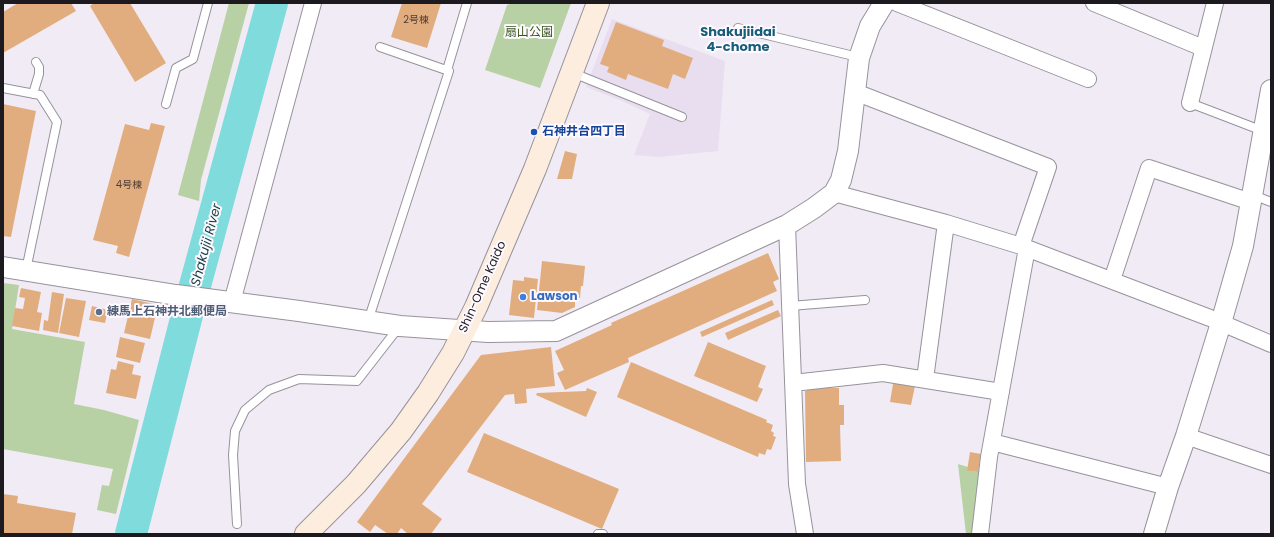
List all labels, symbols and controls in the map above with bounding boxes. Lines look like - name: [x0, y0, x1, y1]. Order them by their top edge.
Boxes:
- house number: 2号棟: [403, 14, 429, 26]
- district label: Shakujiidai 4-chome: [700, 25, 776, 56]
- park label: 扇山公園: [505, 26, 553, 40]
- place label: 石神井台四丁目: [542, 125, 626, 139]
- marker: 石神井台四丁目: [529, 127, 539, 137]
- house number: 4号棟: [116, 179, 142, 191]
- water label: Shakujii River: [189, 202, 225, 288]
- street label: Shin-Ome Kaido: [456, 239, 510, 335]
- place label: Lawson: [531, 290, 578, 304]
- marker: Lawson: [518, 292, 528, 302]
- place label: 練馬上石神井北郵便局: [107, 305, 227, 319]
- marker: 練馬上石神井北郵便局: [94, 307, 104, 317]

